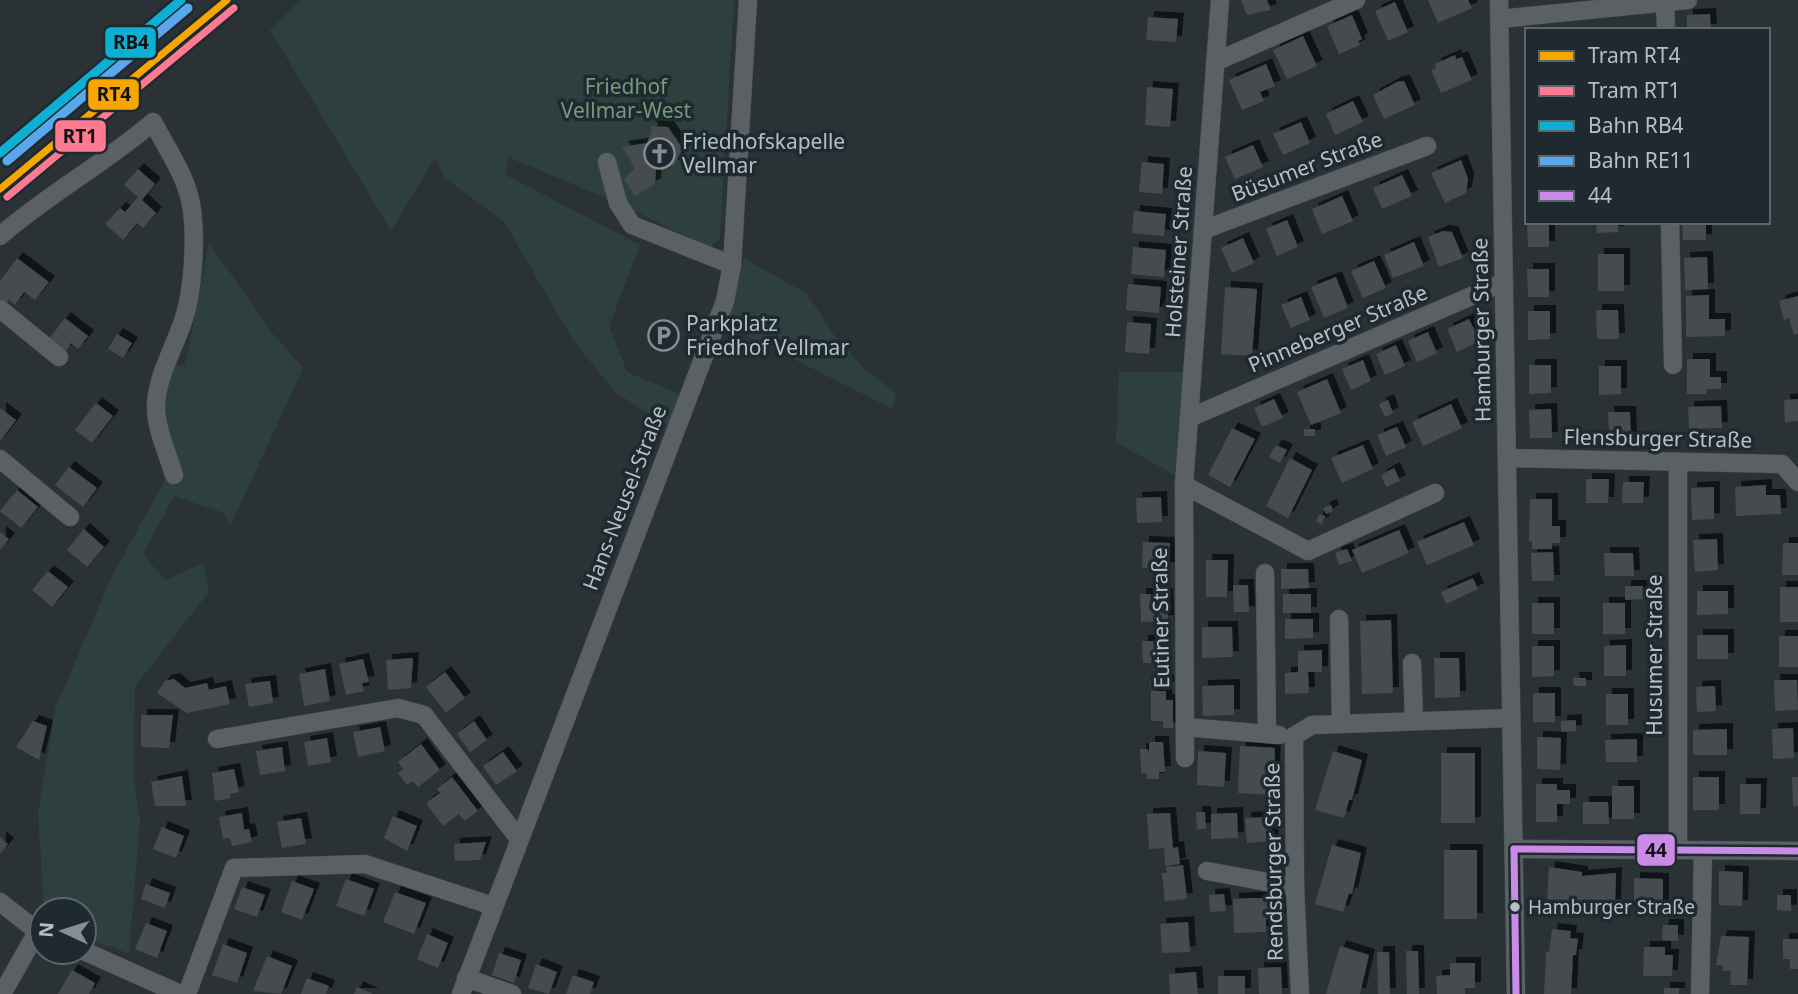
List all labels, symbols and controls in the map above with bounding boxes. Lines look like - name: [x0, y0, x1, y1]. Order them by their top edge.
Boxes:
- line badge: RB4: [104, 26, 157, 59]
- legend: [1525, 28, 1770, 224]
- text: RB4: [113, 29, 149, 55]
- text: Tram RT4: [1588, 41, 1681, 69]
- park label: Friedhof Vellmar-West: [561, 72, 692, 124]
- text: Tram RT1: [1588, 76, 1681, 104]
- line badge: RT4: [87, 78, 140, 111]
- text: RT4: [97, 81, 131, 107]
- text: Bahn RB4: [1588, 111, 1684, 139]
- line badge: RT1: [54, 119, 107, 153]
- text: RT1: [63, 123, 97, 149]
- street label: Büsumer Straße: [1227, 124, 1386, 208]
- place label: Friedhofskapelle Vellmar: [682, 127, 845, 179]
- church icon: Friedhofskapelle Vellmar: [642, 137, 676, 171]
- text: Bahn RE11: [1588, 146, 1694, 174]
- street label: Holsteiner Straße: [1158, 165, 1198, 339]
- text: 44: [1588, 181, 1612, 209]
- street label: Hamburger Straße: [1465, 238, 1497, 422]
- street label: Pinneberger Straße: [1244, 278, 1432, 379]
- place label: Parkplatz Friedhof Vellmar: [686, 309, 849, 361]
- parking icon: Parkplatz Friedhof Vellmar: [646, 319, 680, 353]
- street label: Hans-Neusel-Straße: [576, 401, 672, 594]
- street label: Flensburger Straße: [1563, 422, 1753, 454]
- street label: Eutiner Straße: [1145, 547, 1175, 689]
- street label: Husumer Straße: [1640, 574, 1668, 736]
- street label: Rendsburger Straße: [1257, 763, 1289, 961]
- line badge: 44: [1636, 833, 1676, 867]
- text: 44: [1645, 837, 1667, 863]
- place label: Hamburger Straße: [1528, 894, 1695, 920]
- north arrow: [28, 896, 98, 966]
- marker: Hamburger Straße: [1508, 900, 1522, 914]
- text: N: [33, 921, 60, 938]

